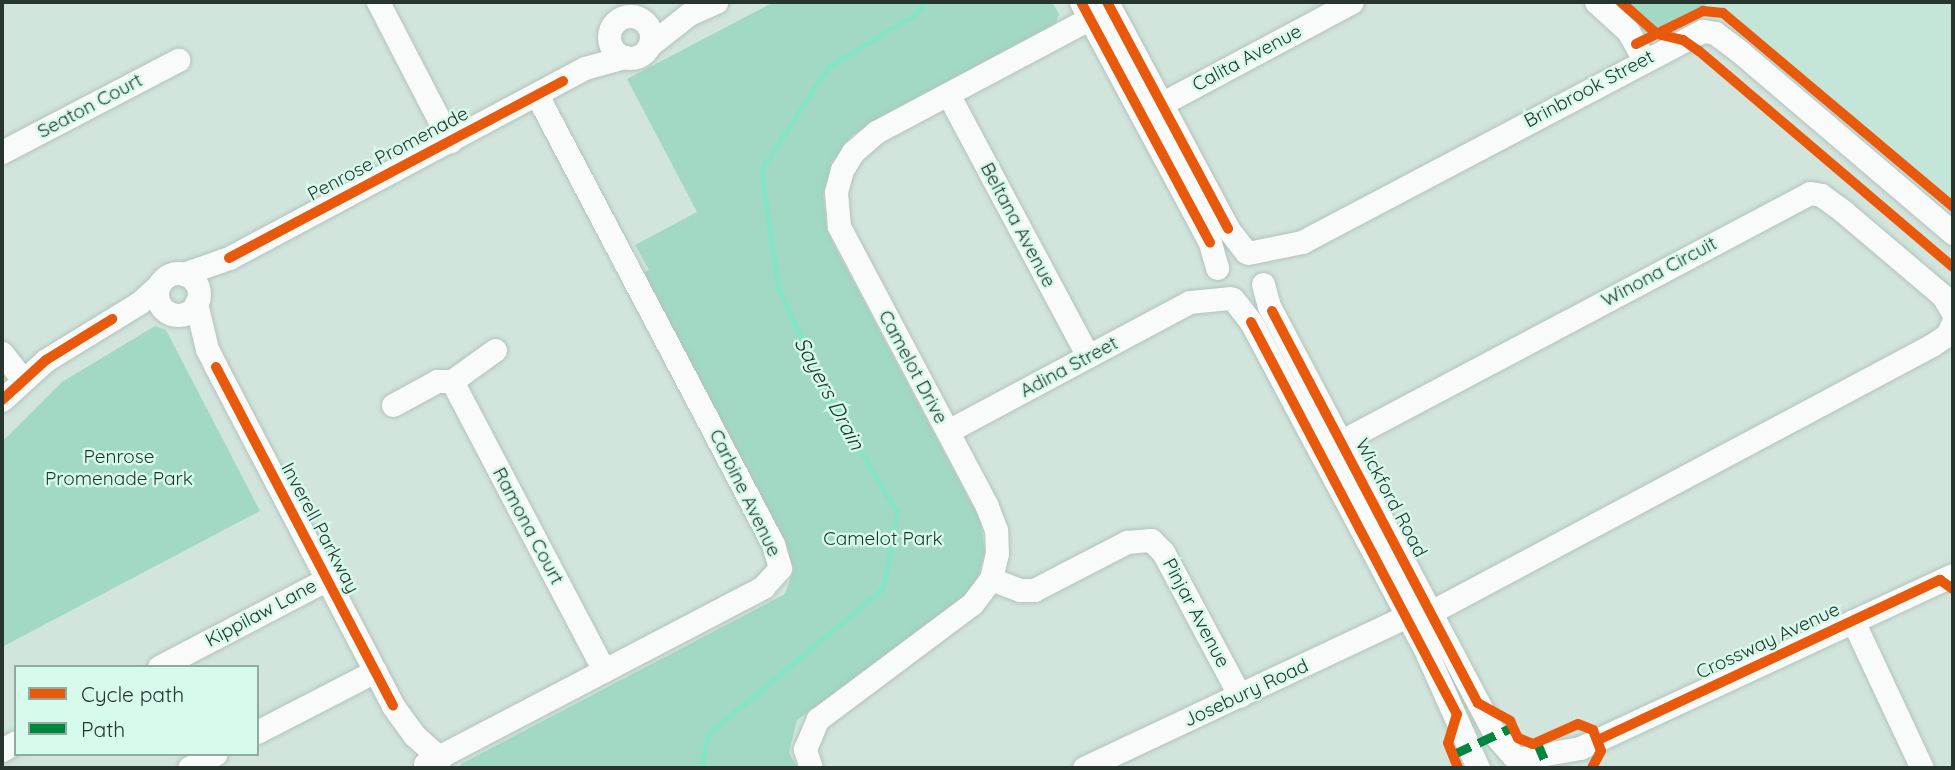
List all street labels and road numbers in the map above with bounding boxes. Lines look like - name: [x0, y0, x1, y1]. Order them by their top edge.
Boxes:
- street label: Calita Avenue: [1188, 20, 1306, 96]
- street label: Brinbrook Street: [1520, 45, 1658, 133]
- street label: Seaton Court: [34, 69, 146, 143]
- street label: Penrose Promenade: [304, 102, 472, 206]
- street label: Beltana Avenue: [976, 159, 1060, 291]
- street label: Winona Circuit: [1598, 232, 1720, 312]
- street label: Camelot Drive: [874, 306, 952, 428]
- street label: Adina Street: [1016, 332, 1122, 402]
- street label: Carbine Avenue: [704, 426, 786, 560]
- street label: Wickford Road: [1350, 435, 1432, 561]
- street label: Inverell Parkway: [276, 459, 364, 597]
- street label: Ramona Court: [488, 464, 568, 588]
- street label: Pinjar Avenue: [1158, 554, 1234, 672]
- street label: Kippilaw Lane: [202, 574, 320, 652]
- street label: Crossway Avenue: [1693, 598, 1843, 684]
- street label: Josebury Road: [1180, 654, 1312, 732]

